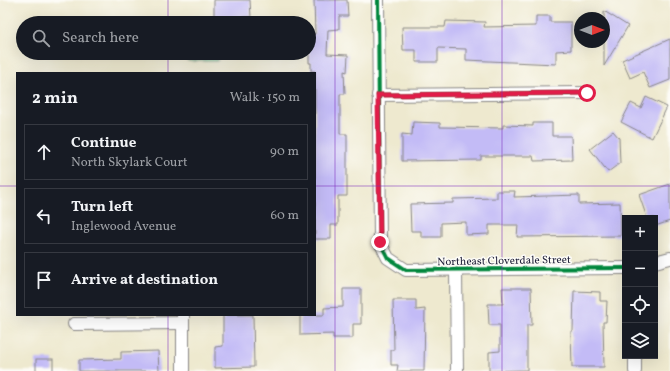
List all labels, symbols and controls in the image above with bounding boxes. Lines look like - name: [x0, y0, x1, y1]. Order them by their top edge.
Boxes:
- north arrow: [574, 12, 610, 48]
- search box: [16, 16, 316, 60]
- icon: search: [30, 27, 52, 49]
- text: Search here: [62, 28, 139, 49]
- route start: [578, 84, 596, 102]
- text: 2 min: [32, 87, 78, 110]
- text: Walk · 150 m: [230, 89, 300, 107]
- text: Continue: [71, 133, 136, 154]
- icon: ahead: [33, 141, 55, 163]
- text: 90 m: [270, 143, 299, 161]
- text: North Skylark Court: [71, 154, 187, 172]
- text: Turn left: [71, 197, 133, 218]
- icon: left: [33, 205, 55, 227]
- text: 60 m: [271, 207, 299, 225]
- map controls: [622, 215, 658, 359]
- button: +: [622, 215, 658, 251]
- text: Inglewood Avenue: [71, 218, 176, 236]
- route end: [371, 233, 389, 251]
- button: −: [622, 251, 658, 287]
- street label: Northeast Cloverdale Street: [437, 253, 571, 270]
- icon: arrive: [33, 269, 55, 291]
- text: Arrive at destination: [71, 270, 218, 291]
- button: locate: [622, 287, 658, 323]
- button: layers: [622, 323, 658, 359]

